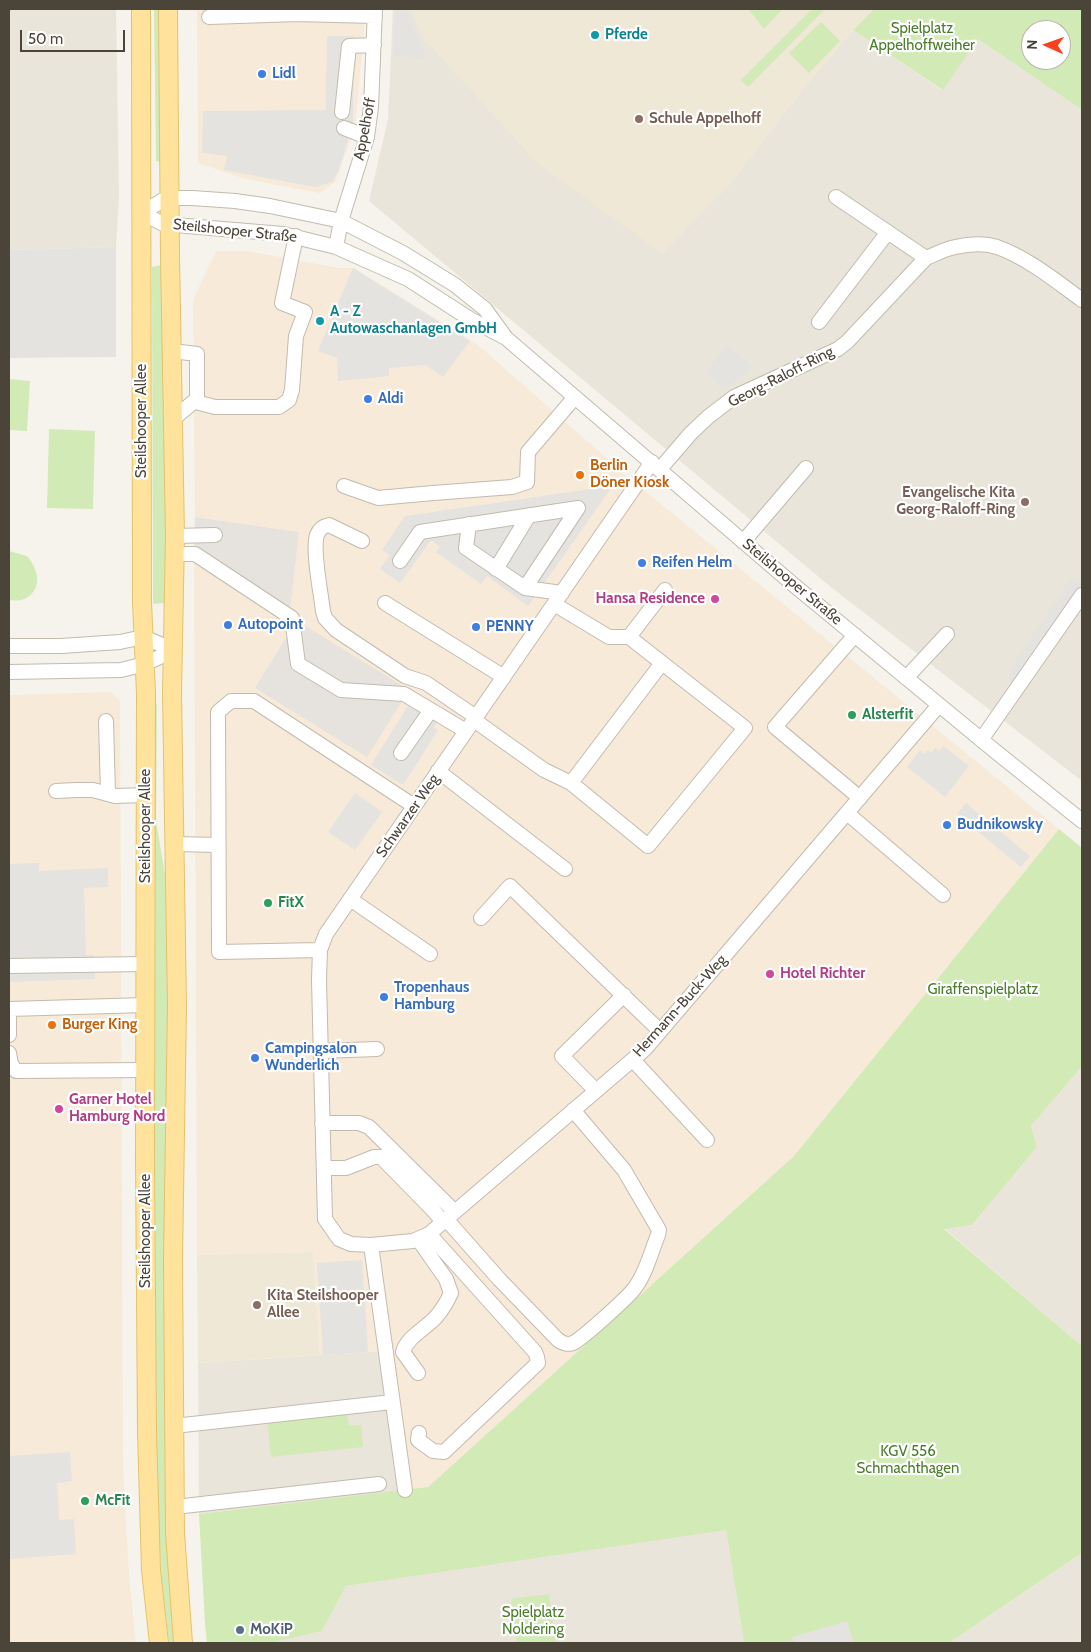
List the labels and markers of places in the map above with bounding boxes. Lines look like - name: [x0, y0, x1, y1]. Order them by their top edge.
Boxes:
- place label: Pferde: [605, 26, 648, 44]
- marker: Pferde: [589, 29, 601, 41]
- place label: Lidl: [272, 65, 296, 83]
- marker: Lidl: [256, 68, 268, 80]
- place label: Schule Appelhoff: [649, 110, 761, 128]
- marker: Schule Appelhoff: [633, 113, 645, 125]
- place label: A - Z Autowaschanlagen GmbH: [330, 303, 497, 338]
- marker: A - Z Autowaschanlagen GmbH: [314, 315, 326, 327]
- place label: Aldi: [378, 390, 403, 408]
- marker: Aldi: [362, 393, 374, 405]
- place label: Berlin Döner Kiosk: [590, 457, 669, 492]
- marker: Berlin Döner Kiosk: [574, 469, 586, 481]
- place label: Evangelische Kita Georg-Raloff-Ring: [896, 484, 1015, 519]
- marker: Evangelische Kita Georg-Raloff-Ring: [1019, 496, 1031, 508]
- place label: Reifen Helm: [652, 554, 732, 572]
- marker: Reifen Helm: [636, 557, 648, 569]
- place label: Hansa Residence: [595, 590, 705, 608]
- marker: Hansa Residence: [709, 593, 721, 605]
- place label: Autopoint: [238, 616, 303, 634]
- place label: PENNY: [486, 618, 534, 636]
- marker: Autopoint: [222, 619, 234, 631]
- marker: PENNY: [470, 621, 482, 633]
- place label: Alsterfit: [862, 706, 913, 724]
- marker: Alsterfit: [846, 709, 858, 721]
- place label: Budnikowsky: [957, 816, 1043, 834]
- marker: Budnikowsky: [941, 819, 953, 831]
- place label: FitX: [278, 894, 304, 912]
- marker: FitX: [262, 897, 274, 909]
- place label: Hotel Richter: [780, 965, 865, 983]
- marker: Hotel Richter: [764, 968, 776, 980]
- place label: Tropenhaus Hamburg: [394, 979, 469, 1014]
- marker: Tropenhaus Hamburg: [378, 991, 390, 1003]
- place label: Burger King: [62, 1016, 137, 1034]
- marker: Burger King: [46, 1019, 58, 1031]
- place label: Campingsalon Wunderlich: [265, 1040, 357, 1075]
- marker: Campingsalon Wunderlich: [249, 1052, 261, 1064]
- place label: Garner Hotel Hamburg Nord: [69, 1091, 165, 1126]
- marker: Garner Hotel Hamburg Nord: [53, 1103, 65, 1115]
- place label: Kita Steilshooper Allee: [267, 1287, 378, 1322]
- marker: Kita Steilshooper Allee: [251, 1299, 263, 1311]
- place label: McFit: [95, 1492, 131, 1510]
- marker: McFit: [79, 1495, 91, 1507]
- place label: MoKiP: [250, 1621, 293, 1639]
- marker: MoKiP: [234, 1624, 246, 1636]

